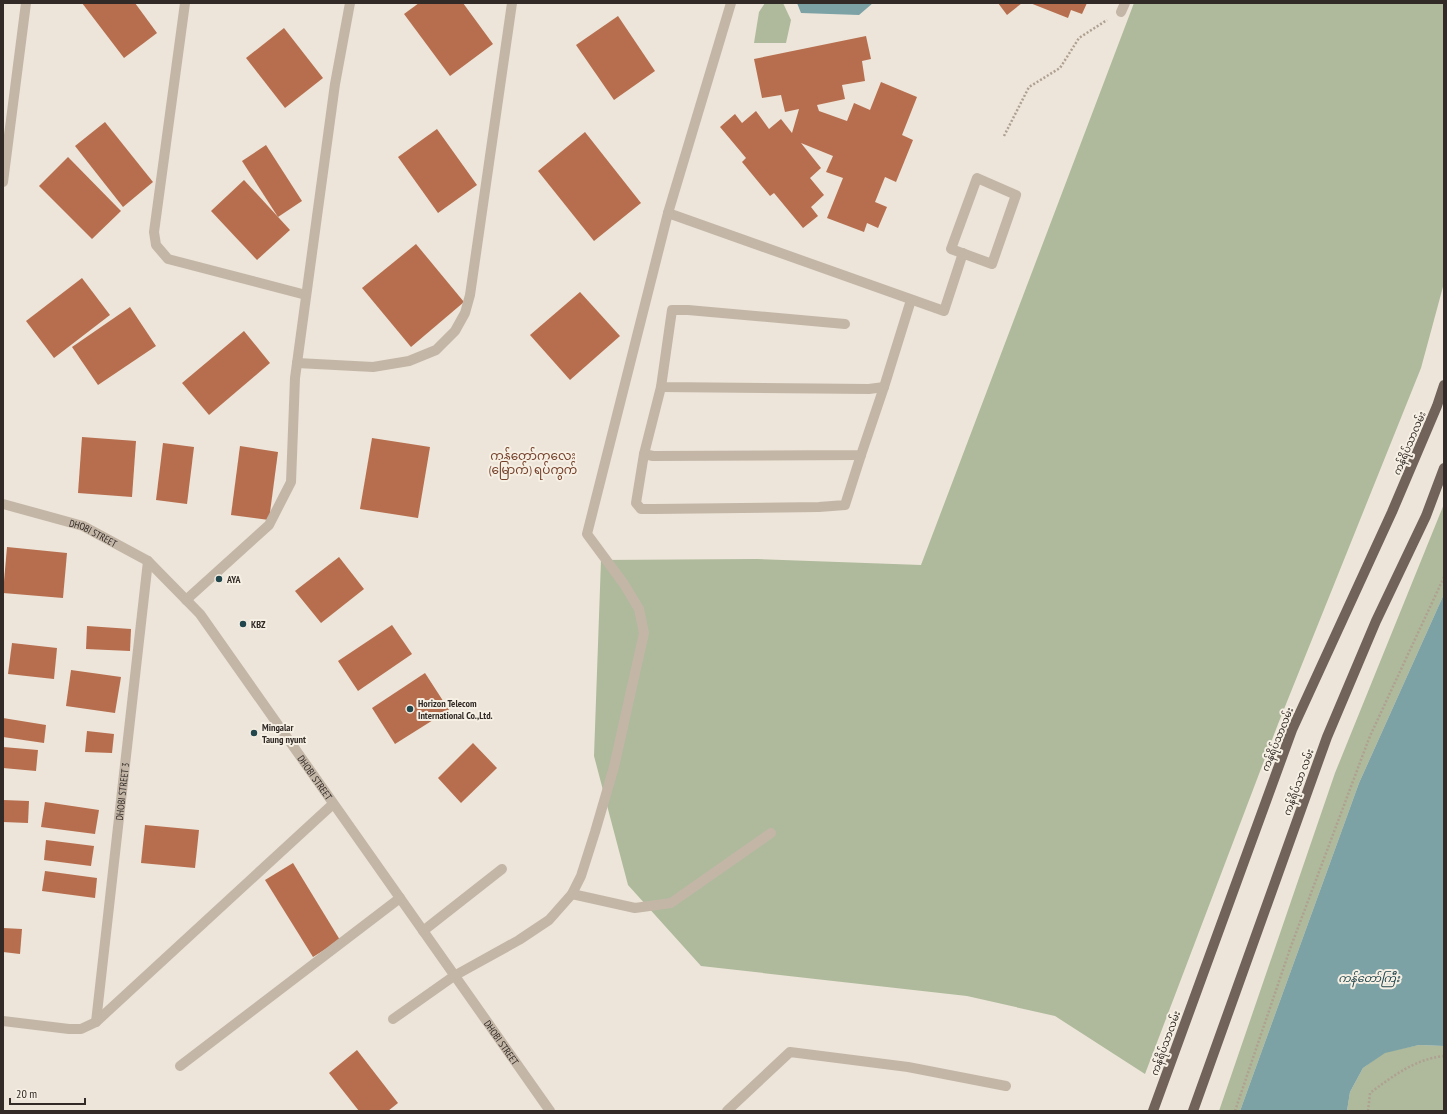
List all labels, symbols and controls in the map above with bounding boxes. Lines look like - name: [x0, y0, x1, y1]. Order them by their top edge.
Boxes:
- street label: ကန်ရိပ်သာလမ်း: [1389, 409, 1431, 478]
- district label: ကန်တော်ကလေး (မြောက်) ရပ်ကွက်: [489, 447, 577, 480]
- street label: DHOBI STREET: [68, 517, 120, 550]
- place label: AYA: [226, 573, 241, 586]
- marker: AYA: [214, 574, 224, 584]
- place label: KBZ: [251, 618, 266, 631]
- marker: KBZ: [238, 619, 248, 629]
- place label: Horizon Telecom International Co.,Ltd.: [418, 697, 493, 722]
- marker: Horizon Telecom International Co.,Ltd.: [405, 704, 415, 714]
- street label: ကန်ရိပ်သာလမ်း: [1258, 705, 1298, 774]
- place label: Mingalar Taung nyunt: [262, 721, 306, 746]
- marker: Mingalar Taung nyunt: [249, 728, 259, 738]
- street label: ကန်ရိပ်သာ လမ်း: [1279, 747, 1318, 818]
- street label: DHOBI STREET: [294, 753, 335, 803]
- street label: DHOBI STREET 3: [113, 762, 132, 821]
- water label: ကန်တော်ကြီး: [1338, 970, 1401, 988]
- street label: ကန်ရိပ်သာလမ်း: [1147, 1009, 1185, 1078]
- street label: DHOBI STREET: [481, 1018, 522, 1068]
- scale bar: [10, 1080, 85, 1106]
- text: 20 m: [16, 1086, 37, 1101]

